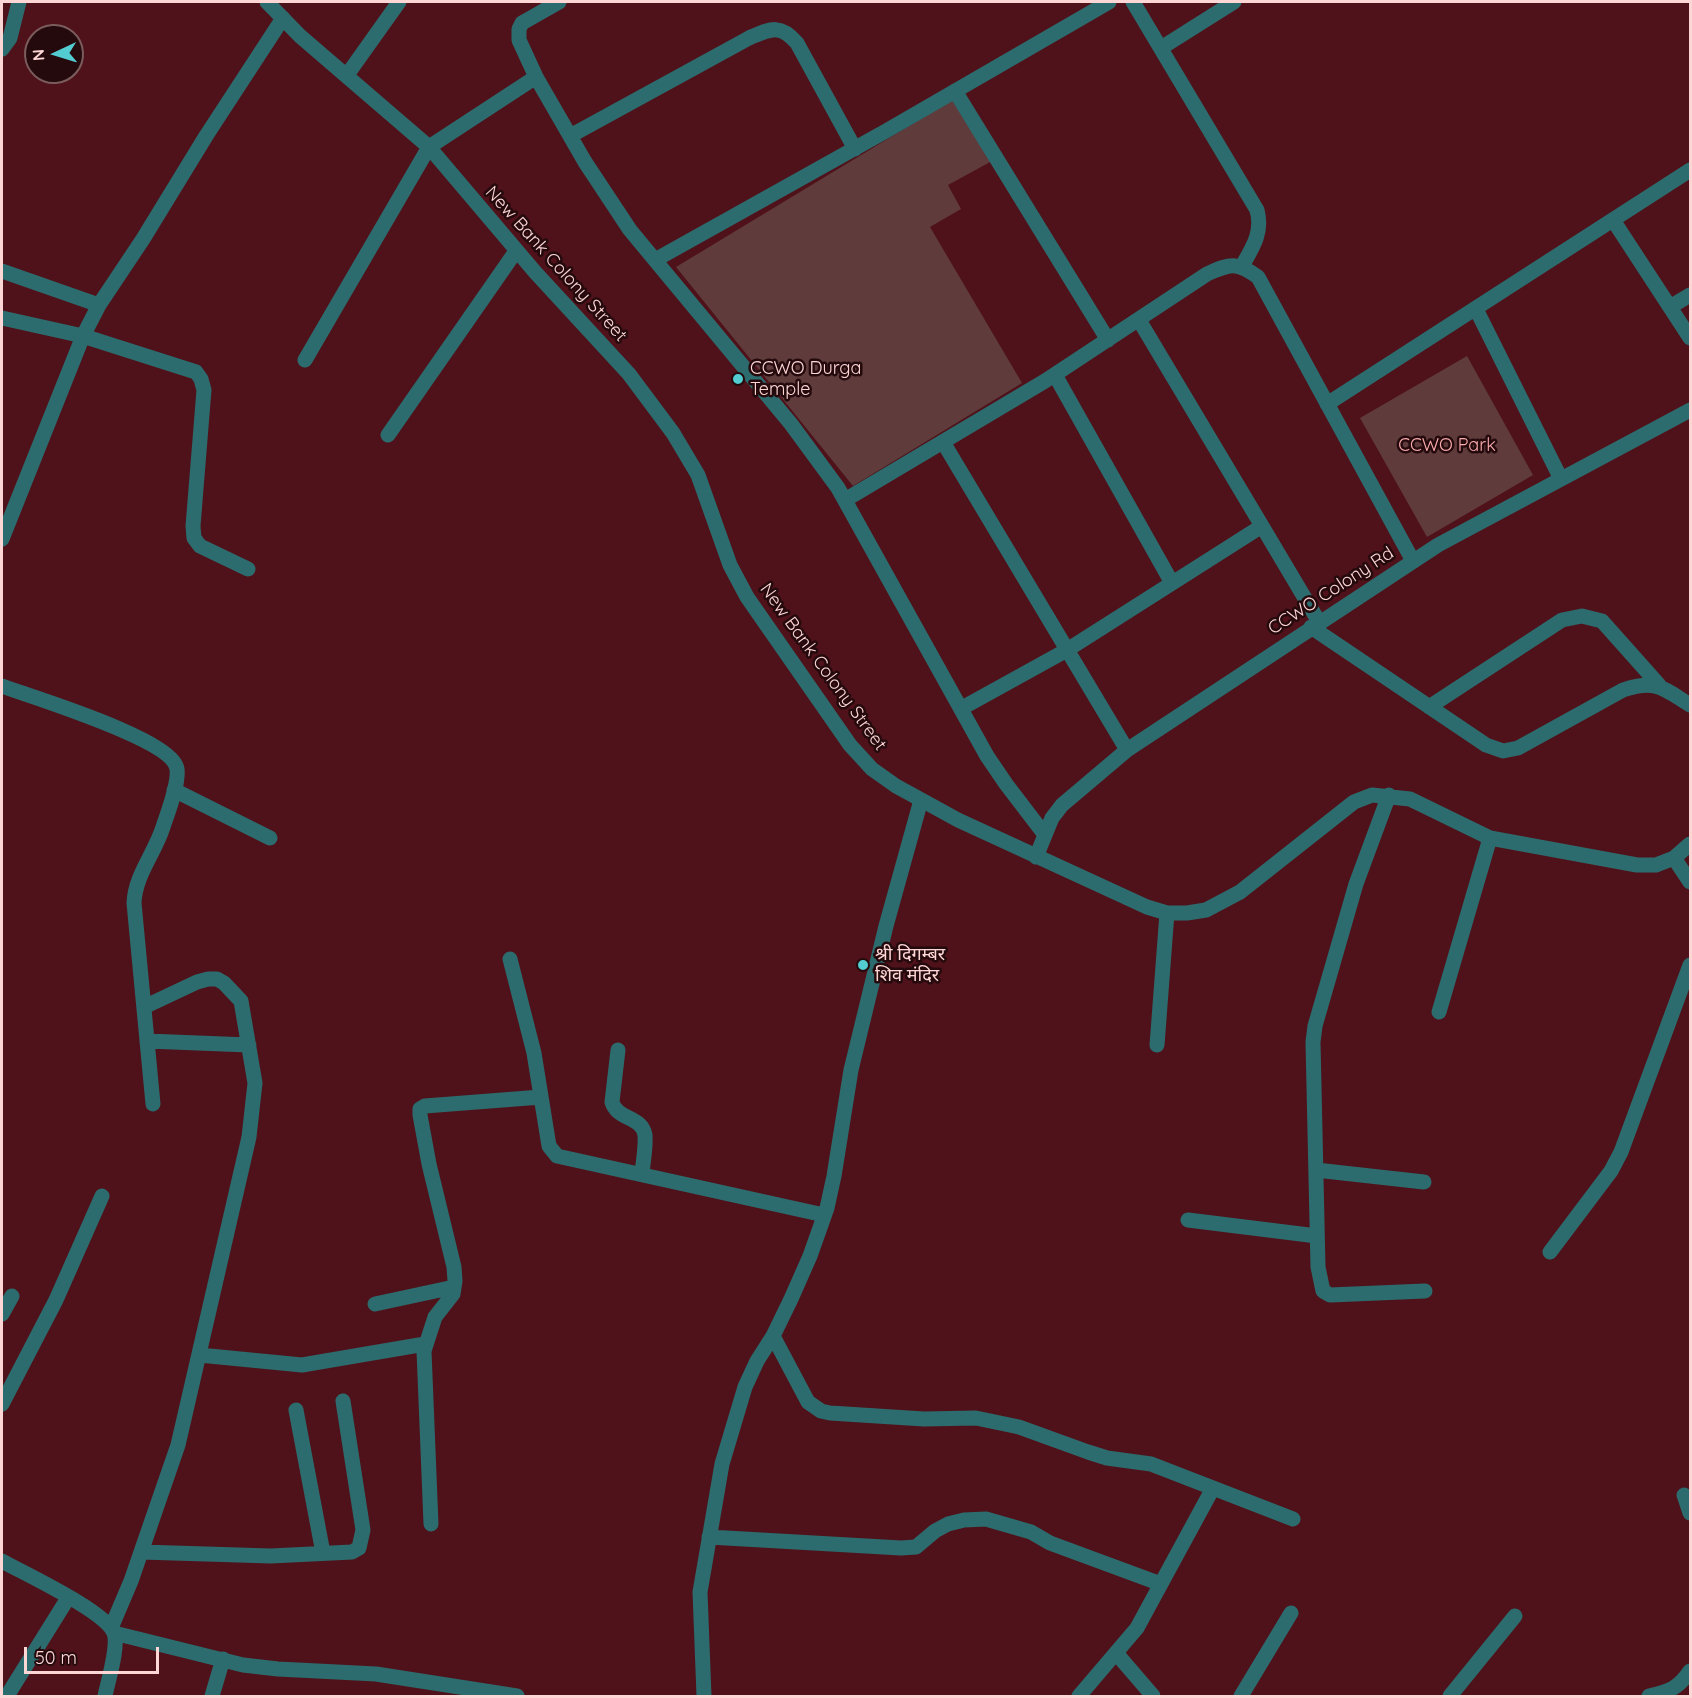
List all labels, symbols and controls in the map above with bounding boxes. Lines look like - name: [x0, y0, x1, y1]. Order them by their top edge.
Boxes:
- north arrow: [24, 24, 84, 84]
- text: N: [28, 49, 48, 62]
- street label: New Bank Colony Street: [481, 182, 631, 346]
- place label: CCWO Durga Temple: [750, 358, 861, 400]
- marker: CCWO Durga Temple: [731, 372, 745, 386]
- park label: CCWO Park: [1398, 435, 1496, 457]
- street label: CCWO Colony Rd: [1264, 542, 1398, 640]
- street label: New Bank Colony Street: [755, 579, 891, 755]
- place label: श्री दिगम्बर शिव मंदिर: [875, 944, 945, 986]
- marker: श्री दिगम्बर शिव मंदिर: [856, 958, 870, 972]
- scale bar: [27, 1635, 162, 1673]
- text: 50 m: [35, 1646, 77, 1669]

